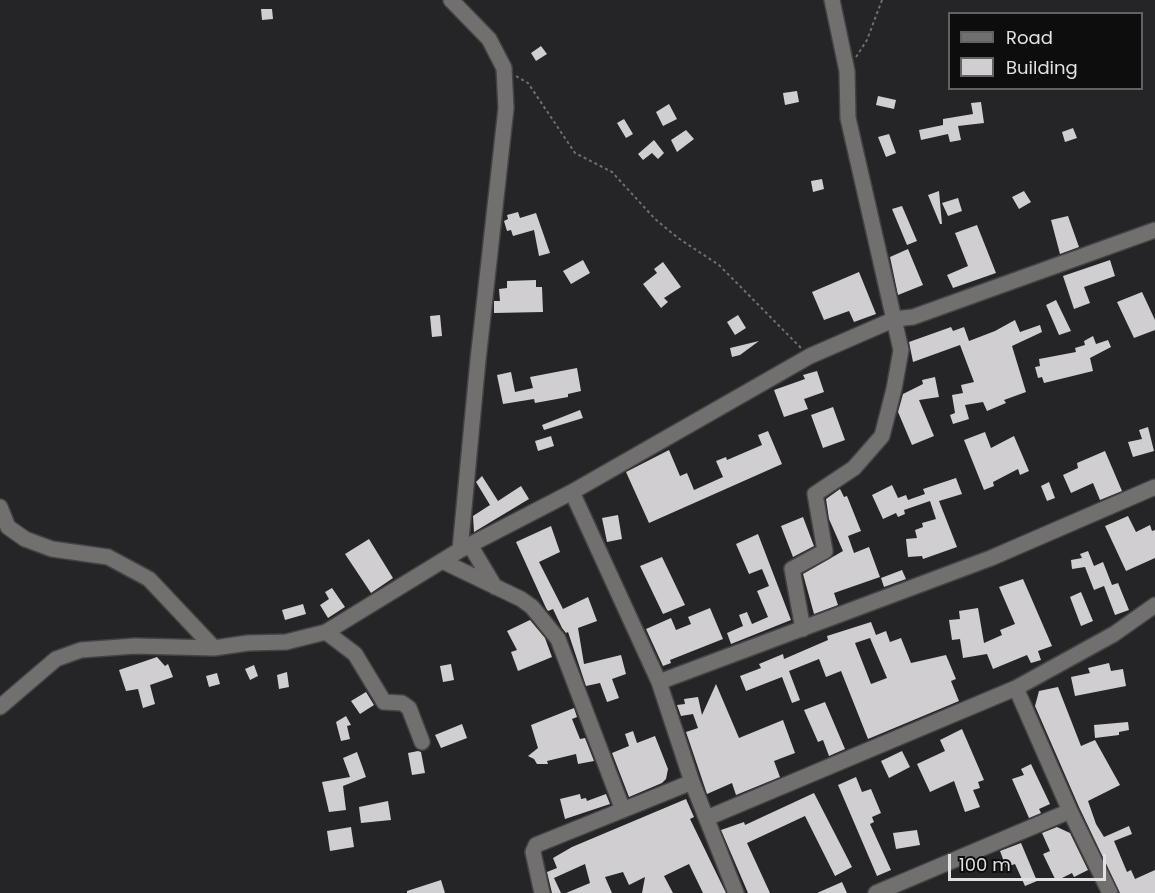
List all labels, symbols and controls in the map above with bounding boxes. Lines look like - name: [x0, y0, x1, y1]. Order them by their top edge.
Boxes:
- legend: [948, 12, 1143, 90]
- text: Road: [1006, 25, 1053, 50]
- text: Building: [1006, 55, 1078, 80]
- scale bar: [951, 842, 1108, 880]
- text: 100 m: [959, 852, 1011, 877]

